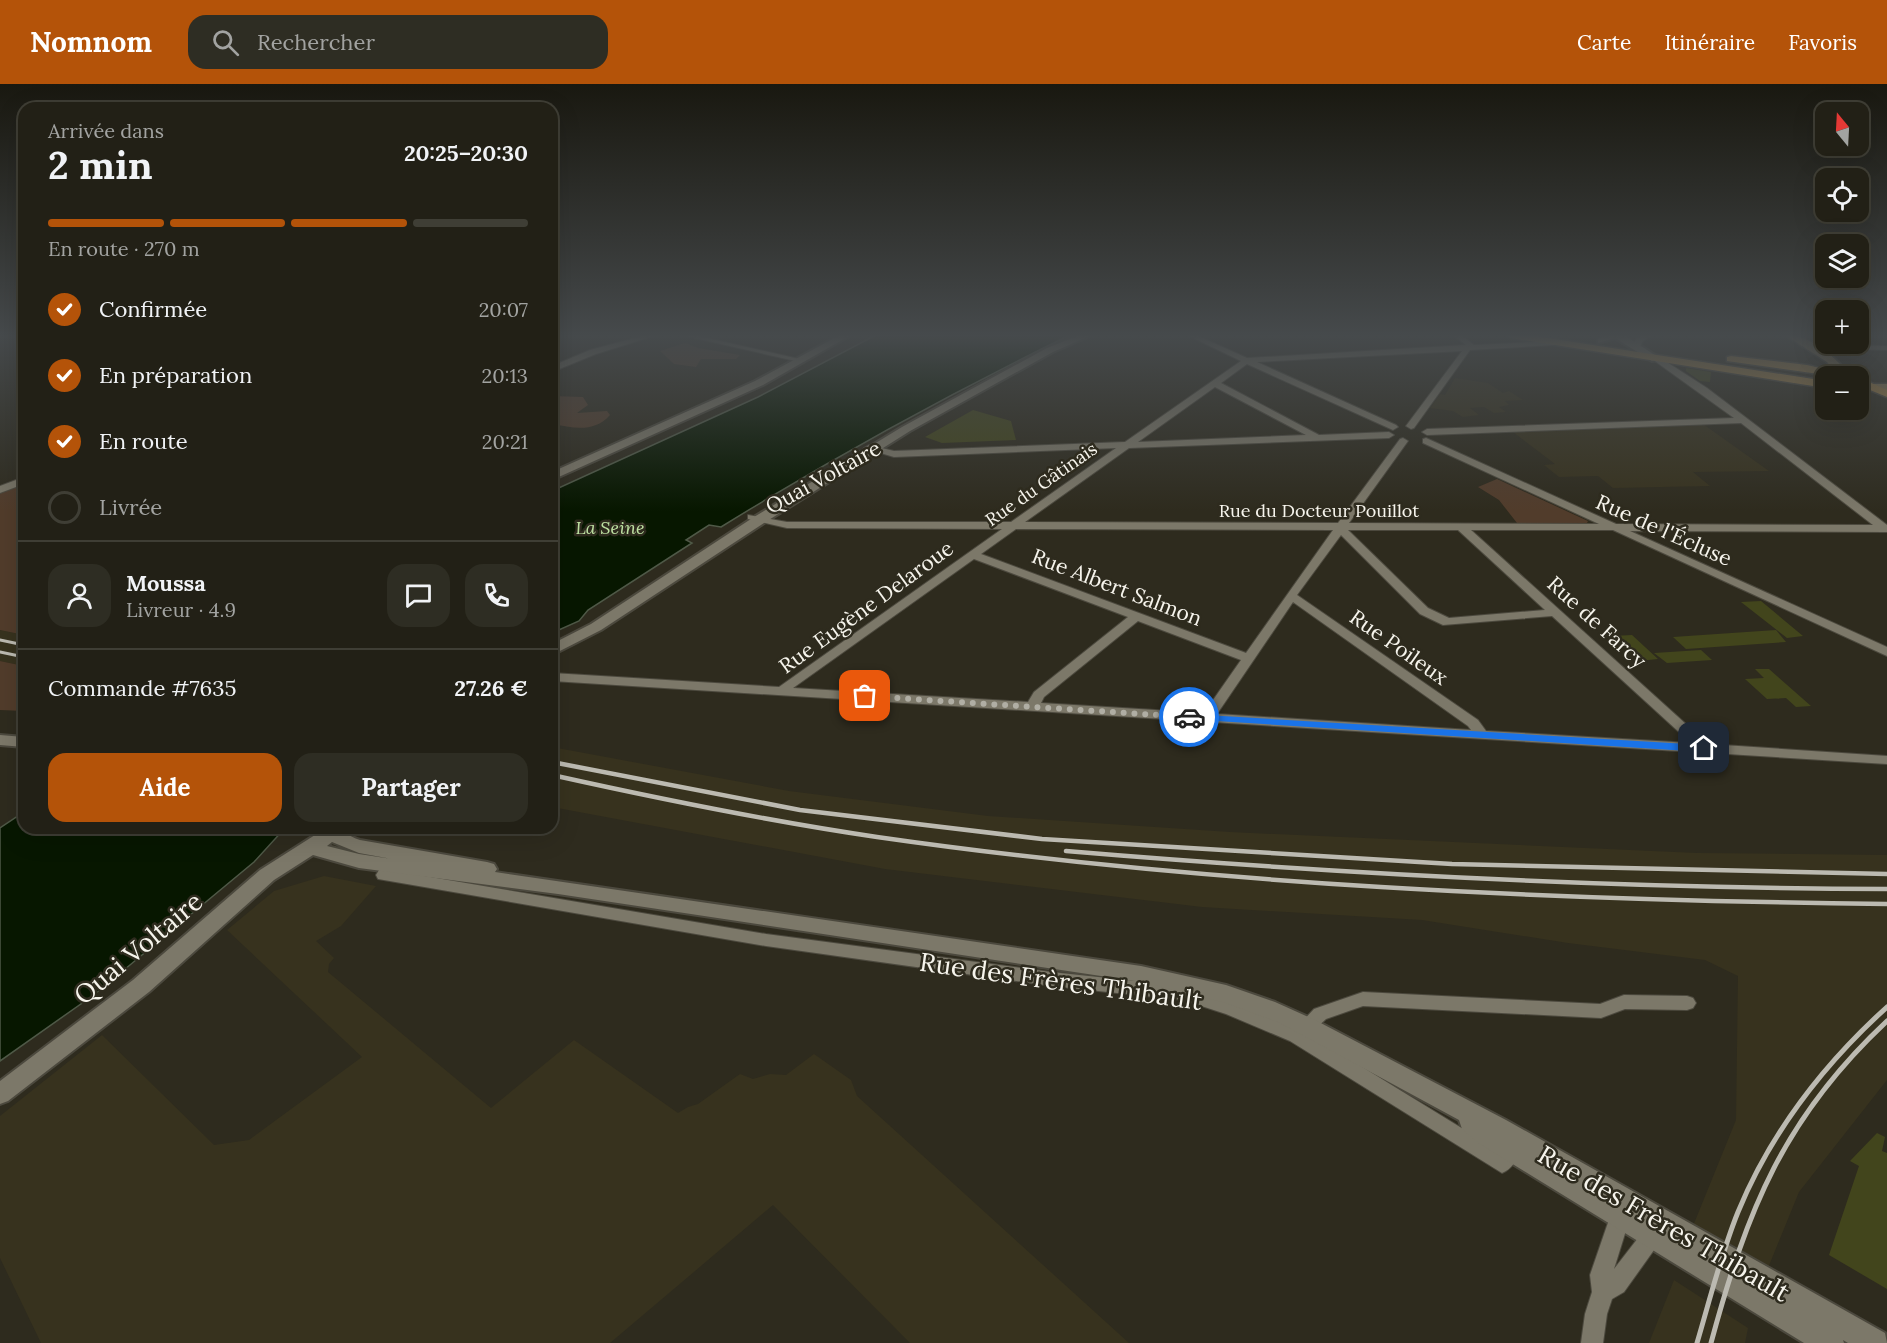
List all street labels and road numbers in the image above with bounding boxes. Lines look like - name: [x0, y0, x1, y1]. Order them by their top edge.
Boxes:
- street label: Quai Voltaire: [761, 434, 885, 520]
- street label: Rue du Gâtinais: [981, 437, 1101, 531]
- street label: Rue de l'Écluse: [1592, 488, 1736, 572]
- street label: Rue du Docteur Pouillot: [1219, 499, 1419, 522]
- street label: Rue Eugène Delaroue: [773, 535, 959, 679]
- street label: Rue Albert Salmon: [1028, 542, 1206, 632]
- street label: Rue de Farcy: [1542, 570, 1652, 674]
- street label: Rue Poileux: [1345, 603, 1453, 691]
- street label: Quai Voltaire: [67, 885, 209, 1011]
- street label: Rue des Frères Thibault: [918, 945, 1204, 1017]
- street label: Rue des Frères Thibault: [1532, 1137, 1796, 1309]

